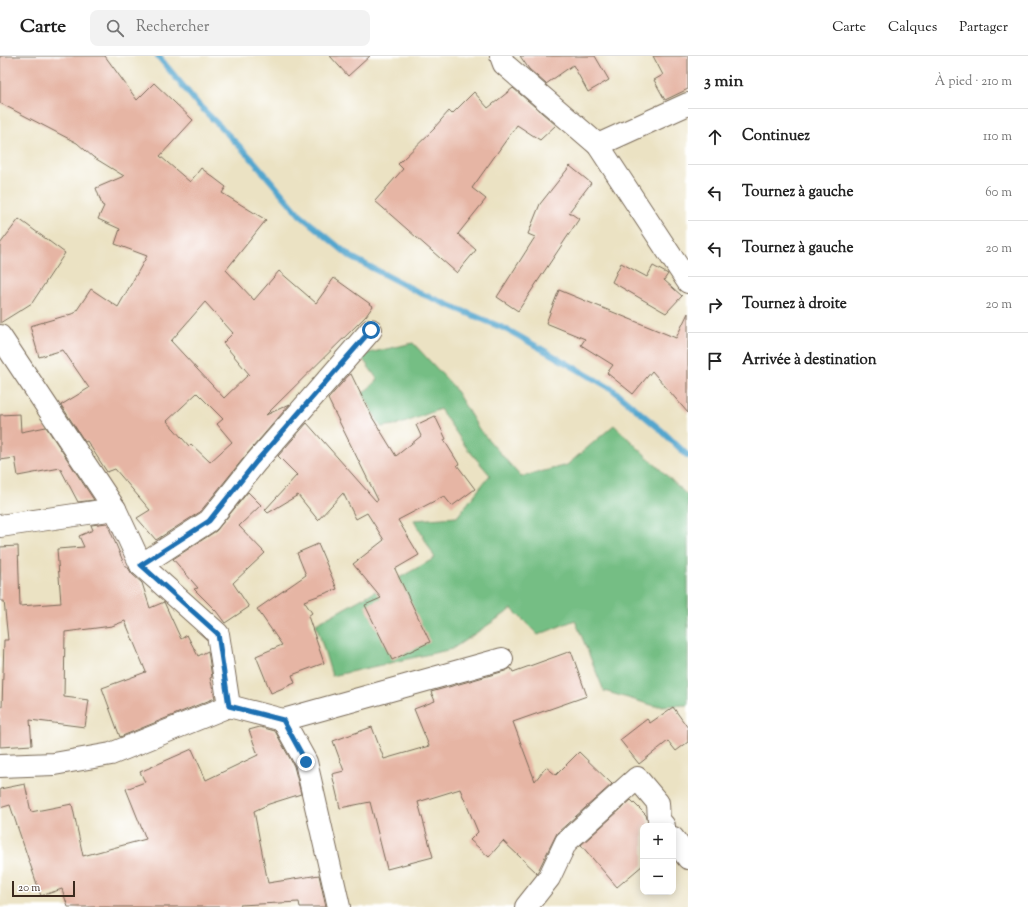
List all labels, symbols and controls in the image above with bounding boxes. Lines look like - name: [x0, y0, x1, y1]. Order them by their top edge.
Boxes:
- search box: [90, 10, 370, 46]
- text: Carte: [20, 14, 66, 41]
- icon: search: [104, 17, 126, 39]
- text: Rechercher: [136, 17, 209, 38]
- text: Carte: [832, 18, 866, 38]
- text: Calques: [888, 18, 937, 38]
- text: Partager: [959, 18, 1008, 38]
- text: 3 min: [704, 70, 743, 94]
- text: À pied · 210 m: [935, 73, 1012, 91]
- icon: ahead: [704, 126, 726, 148]
- text: Continuez: [742, 126, 810, 147]
- text: 110 m: [983, 128, 1012, 146]
- icon: left: [704, 182, 726, 204]
- text: Tournez à gauche: [742, 182, 853, 203]
- text: 60 m: [985, 184, 1012, 202]
- icon: left: [704, 238, 726, 260]
- text: Tournez à gauche: [742, 238, 853, 259]
- text: 20 m: [986, 240, 1012, 258]
- icon: right: [704, 294, 726, 316]
- text: Tournez à droite: [742, 294, 847, 315]
- text: 20 m: [986, 296, 1012, 314]
- route start: [362, 321, 380, 339]
- icon: arrive: [704, 350, 726, 372]
- text: Arrivée à destination: [742, 350, 877, 371]
- route end: [297, 753, 315, 771]
- map controls: [640, 823, 676, 895]
- button: +: [640, 823, 676, 859]
- button: −: [640, 859, 676, 895]
- scale bar: [12, 879, 75, 898]
- text: 20 m: [18, 880, 40, 896]

